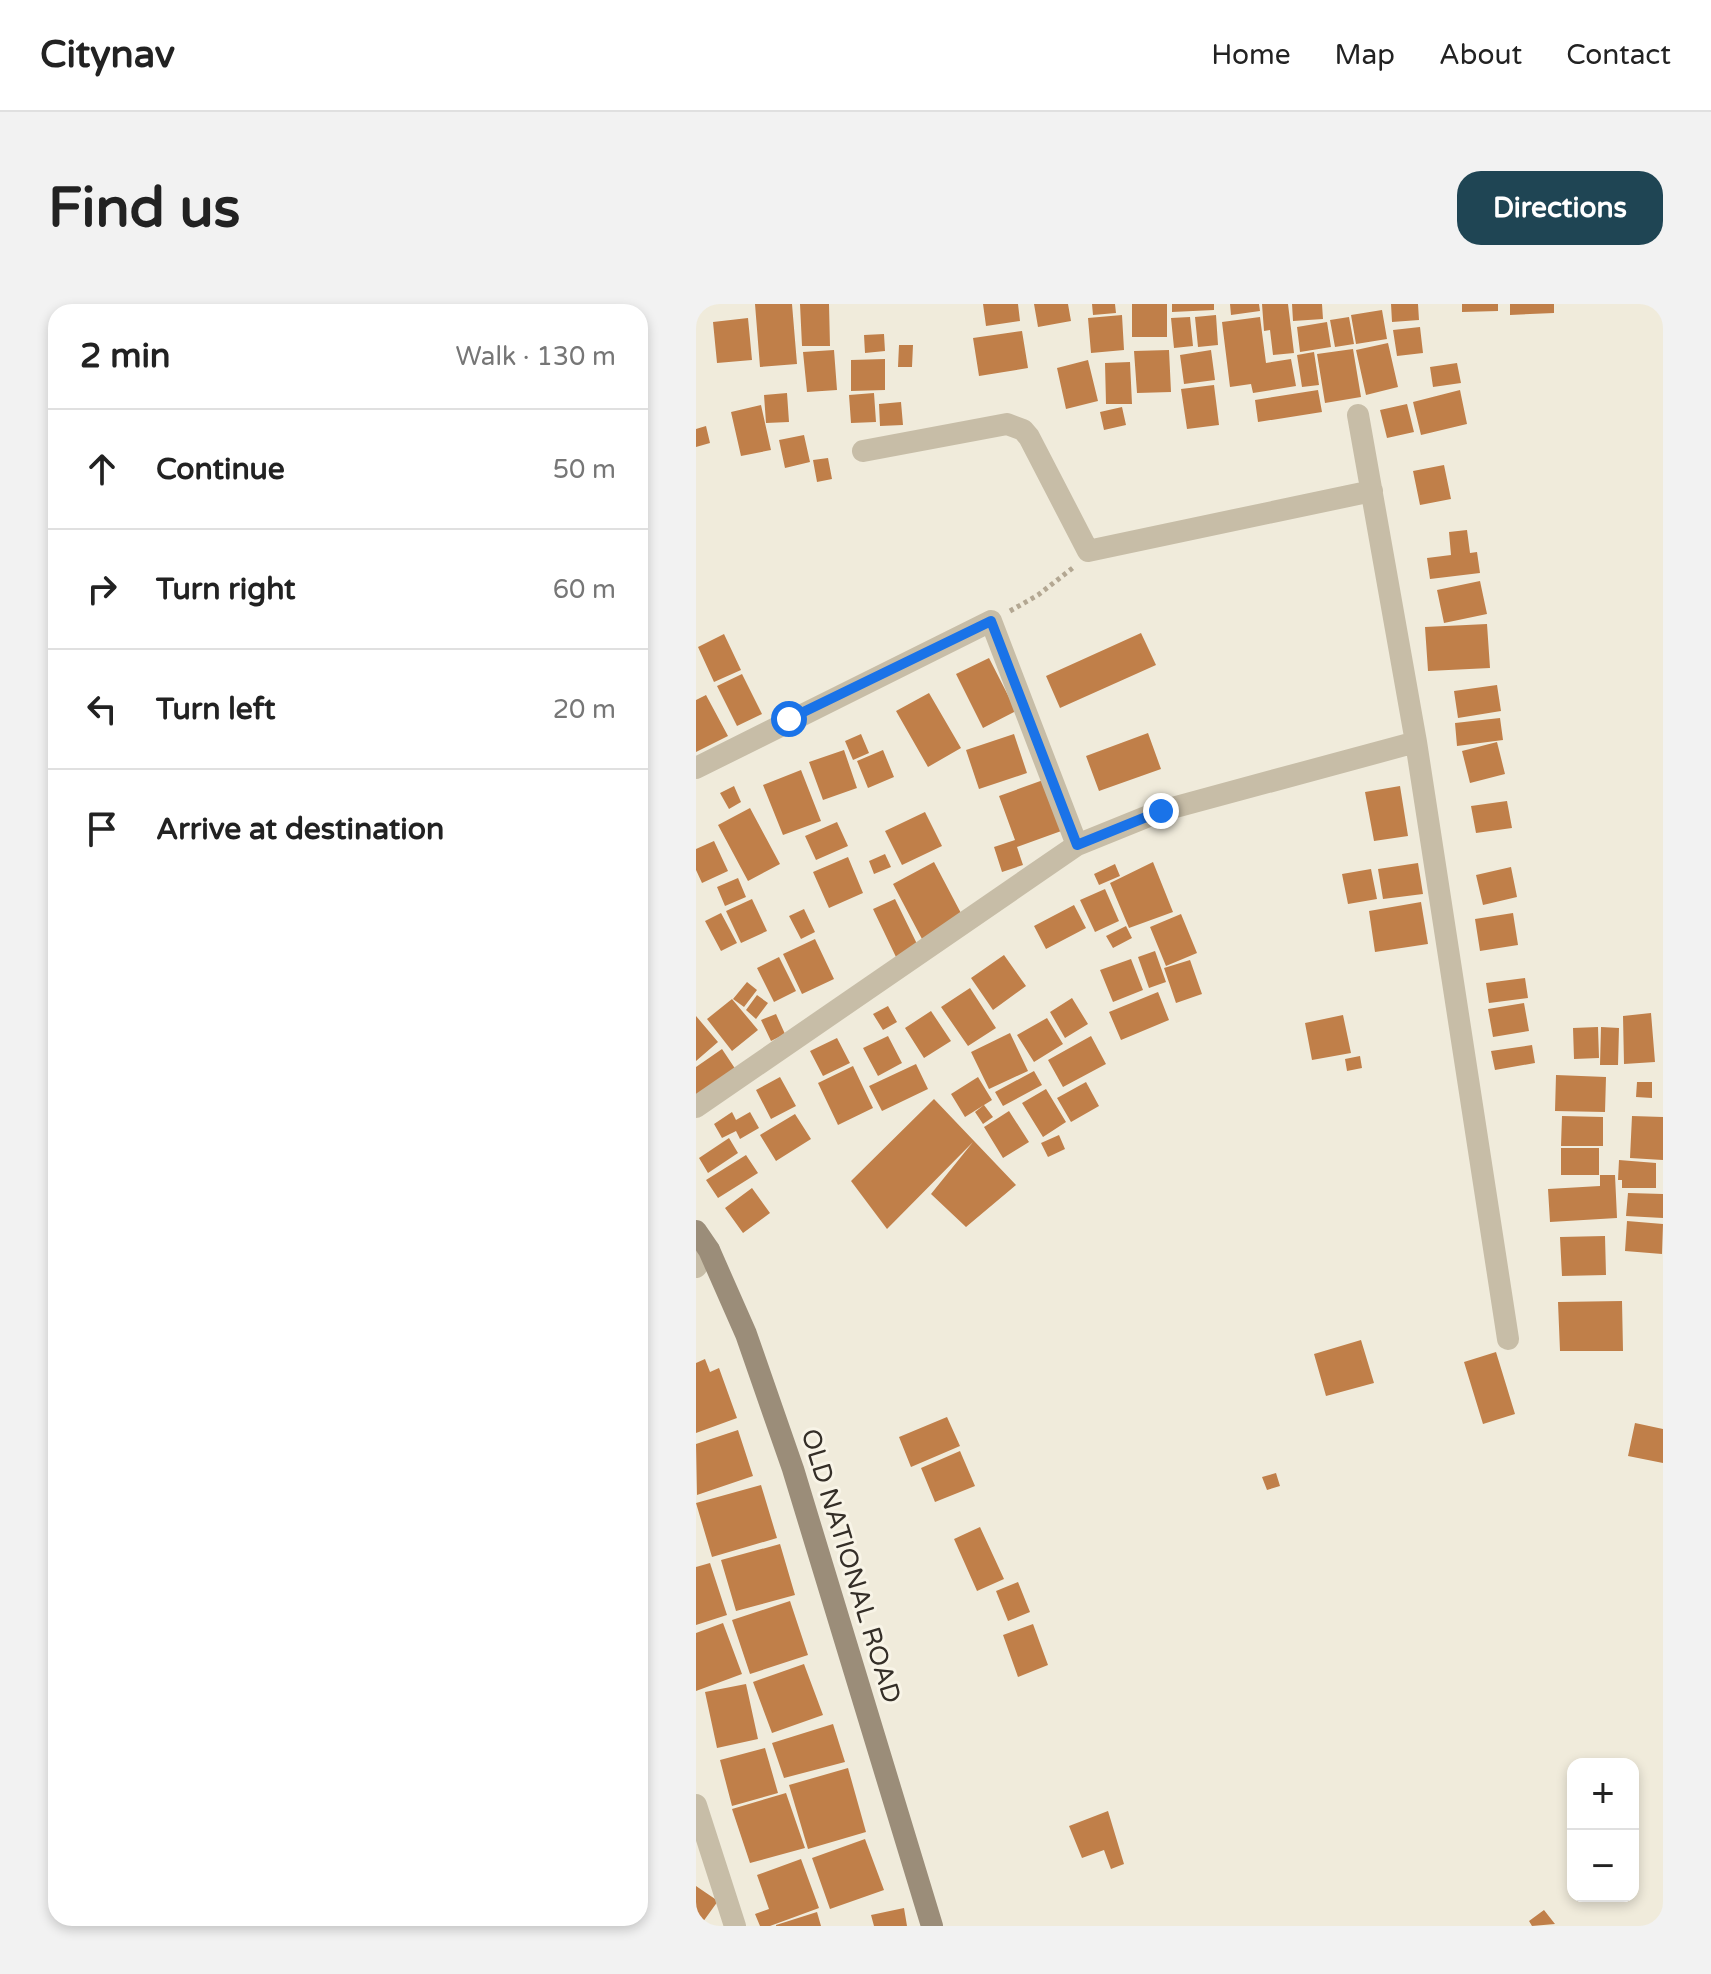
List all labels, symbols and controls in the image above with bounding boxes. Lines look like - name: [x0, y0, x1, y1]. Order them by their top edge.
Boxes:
- text: Citynav: [40, 32, 175, 78]
- text: Home: [1211, 38, 1291, 72]
- text: Map: [1335, 38, 1395, 72]
- text: About: [1439, 38, 1522, 72]
- text: Contact: [1566, 38, 1671, 72]
- button: Directions: [1457, 171, 1663, 245]
- text: Find us: [48, 175, 240, 242]
- text: 2 min: [80, 336, 171, 377]
- text: Walk · 130 m: [456, 341, 616, 372]
- icon: ahead: [80, 447, 124, 491]
- text: Continue: [156, 451, 285, 488]
- text: 50 m: [553, 454, 616, 485]
- icon: right: [80, 567, 124, 611]
- text: Turn right: [156, 571, 296, 608]
- text: 60 m: [553, 574, 616, 605]
- icon: left: [80, 687, 124, 731]
- text: Turn left: [156, 691, 275, 728]
- text: 20 m: [553, 694, 616, 725]
- route start: [771, 701, 807, 737]
- route end: [1143, 793, 1179, 829]
- icon: arrive: [80, 807, 124, 851]
- text: Arrive at destination: [156, 811, 444, 848]
- street label: OLD NATIONAL ROAD: [794, 1425, 908, 1707]
- map controls: [1567, 1758, 1639, 1902]
- button: +: [1567, 1758, 1639, 1830]
- button: −: [1567, 1830, 1639, 1902]

